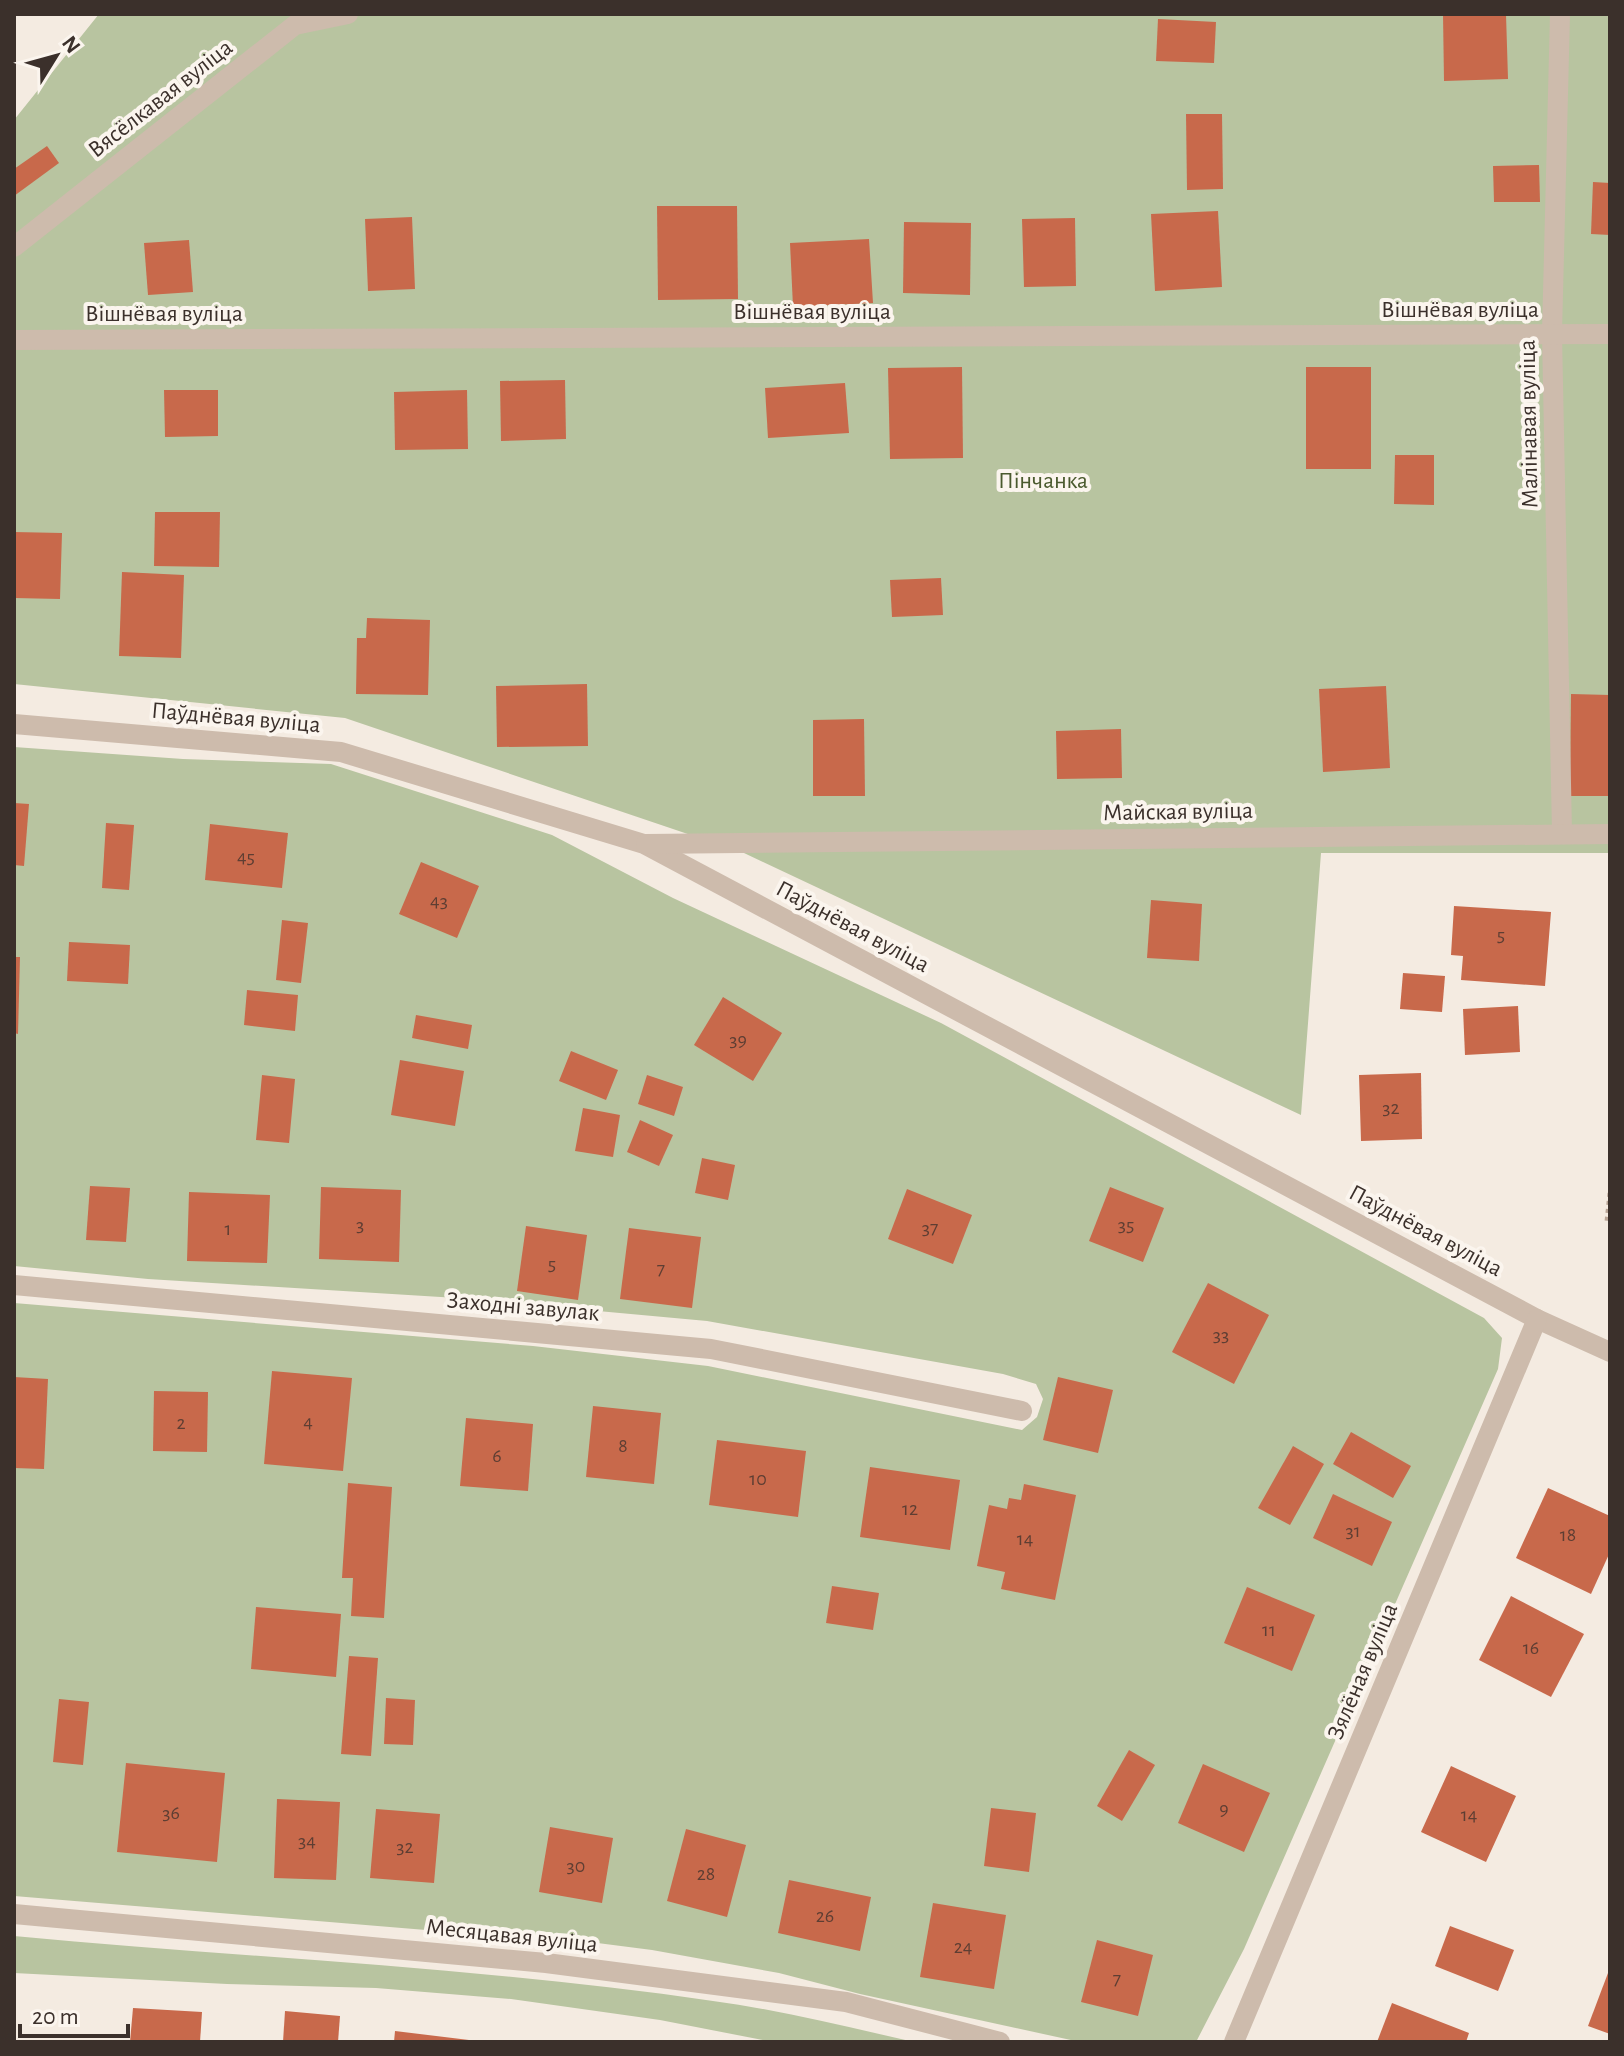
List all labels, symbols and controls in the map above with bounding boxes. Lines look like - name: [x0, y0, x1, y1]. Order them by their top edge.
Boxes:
- north arrow: [16, 16, 96, 96]
- text: N: [58, 32, 85, 57]
- street label: Вясёлкавая вуліца: [84, 35, 237, 162]
- street label: Вішнёвая вуліца: [1381, 298, 1539, 322]
- street label: Вішнёвая вуліца: [733, 300, 891, 324]
- street label: Вішнёвая вуліца: [85, 302, 243, 326]
- street label: Малінавая вуліца: [1516, 339, 1542, 509]
- park label: Пінчанка: [998, 469, 1088, 493]
- street label: Паўднёвая вуліца: [150, 699, 322, 737]
- street label: Майская вуліца: [1103, 799, 1253, 825]
- house number: 45: [237, 847, 255, 867]
- street label: Паўднёвая вуліца: [772, 876, 933, 977]
- house number: 43: [430, 891, 448, 911]
- house number: 5: [1497, 925, 1505, 945]
- house number: 39: [729, 1030, 747, 1050]
- house number: 32: [1382, 1098, 1400, 1118]
- street label: Паўднёвая вуліца: [1345, 1180, 1506, 1281]
- house number: 3: [356, 1215, 364, 1235]
- house number: 35: [1118, 1215, 1134, 1235]
- house number: 37: [922, 1218, 938, 1238]
- house number: 1: [225, 1219, 231, 1239]
- house number: 5: [548, 1254, 556, 1274]
- house number: 7: [657, 1259, 665, 1279]
- street label: Заходні завулак: [446, 1288, 600, 1326]
- house number: 33: [1213, 1325, 1229, 1345]
- house number: 4: [303, 1412, 313, 1432]
- house number: 2: [176, 1413, 186, 1433]
- house number: 8: [618, 1436, 628, 1456]
- house number: 6: [492, 1446, 502, 1466]
- house number: 10: [749, 1469, 767, 1489]
- house number: 12: [902, 1499, 918, 1519]
- house number: 31: [1345, 1521, 1361, 1541]
- house number: 18: [1560, 1525, 1576, 1545]
- house number: 14: [1017, 1529, 1033, 1549]
- street label: Зялёная вуліца: [1323, 1600, 1402, 1743]
- house number: 11: [1262, 1620, 1276, 1640]
- house number: 16: [1523, 1638, 1539, 1658]
- house number: 9: [1219, 1799, 1229, 1819]
- house number: 36: [162, 1803, 180, 1823]
- house number: 14: [1461, 1805, 1477, 1825]
- house number: 34: [298, 1831, 316, 1851]
- house number: 32: [396, 1837, 414, 1857]
- house number: 30: [567, 1856, 585, 1876]
- house number: 28: [697, 1864, 715, 1884]
- house number: 26: [816, 1906, 834, 1926]
- street label: Месяцавая вуліца: [425, 1915, 599, 1957]
- house number: 24: [954, 1937, 972, 1957]
- house number: 7: [1113, 1969, 1121, 1989]
- scale bar: [20, 1988, 128, 2038]
- text: 20 m: [32, 2005, 79, 2029]

